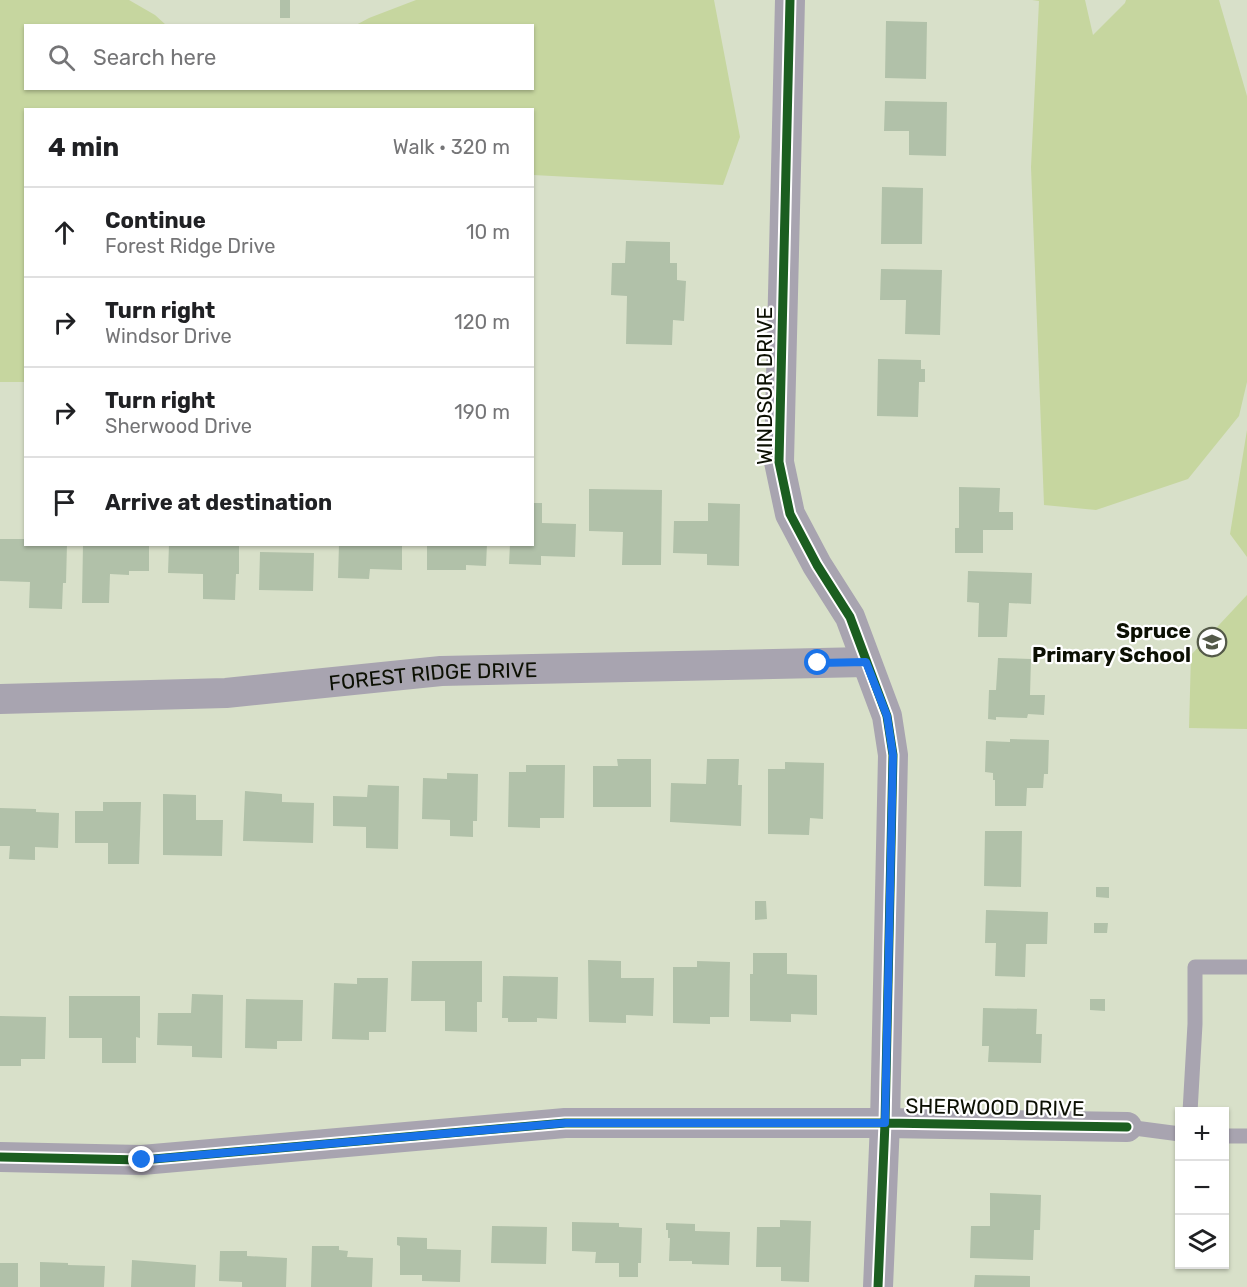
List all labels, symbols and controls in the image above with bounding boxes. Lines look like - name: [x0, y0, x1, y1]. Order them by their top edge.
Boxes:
- search box: [24, 24, 534, 90]
- icon: search: [45, 41, 78, 74]
- text: Search here: [93, 44, 216, 71]
- text: 4 min: [48, 132, 119, 163]
- text: Walk · 320 m: [393, 135, 510, 159]
- text: Continue: [105, 207, 206, 234]
- icon: ahead: [48, 216, 81, 249]
- text: 10 m: [466, 220, 510, 244]
- text: Forest Ridge Drive: [105, 234, 275, 258]
- text: Turn right: [105, 297, 215, 324]
- icon: right: [48, 306, 81, 339]
- street label: WINDSOR DRIVE: [752, 307, 777, 465]
- text: 120 m: [454, 310, 510, 334]
- text: Windsor Drive: [105, 324, 232, 348]
- text: Turn right: [105, 387, 215, 414]
- icon: right: [48, 396, 81, 429]
- text: 190 m: [454, 400, 510, 424]
- text: Sherwood Drive: [105, 414, 252, 438]
- icon: arrive: [48, 486, 81, 519]
- text: Arrive at destination: [105, 489, 332, 516]
- place label: Spruce Primary School: [1032, 618, 1191, 667]
- school or university icon: Spruce Primary School: [1196, 626, 1228, 658]
- route start: [804, 649, 830, 675]
- street label: FOREST RIDGE DRIVE: [327, 656, 538, 695]
- street label: SHERWOOD DRIVE: [905, 1093, 1085, 1121]
- map controls: [1175, 1107, 1229, 1269]
- button: +: [1175, 1107, 1229, 1161]
- route end: [128, 1146, 154, 1172]
- button: −: [1175, 1161, 1229, 1215]
- button: layers: [1175, 1215, 1229, 1269]

